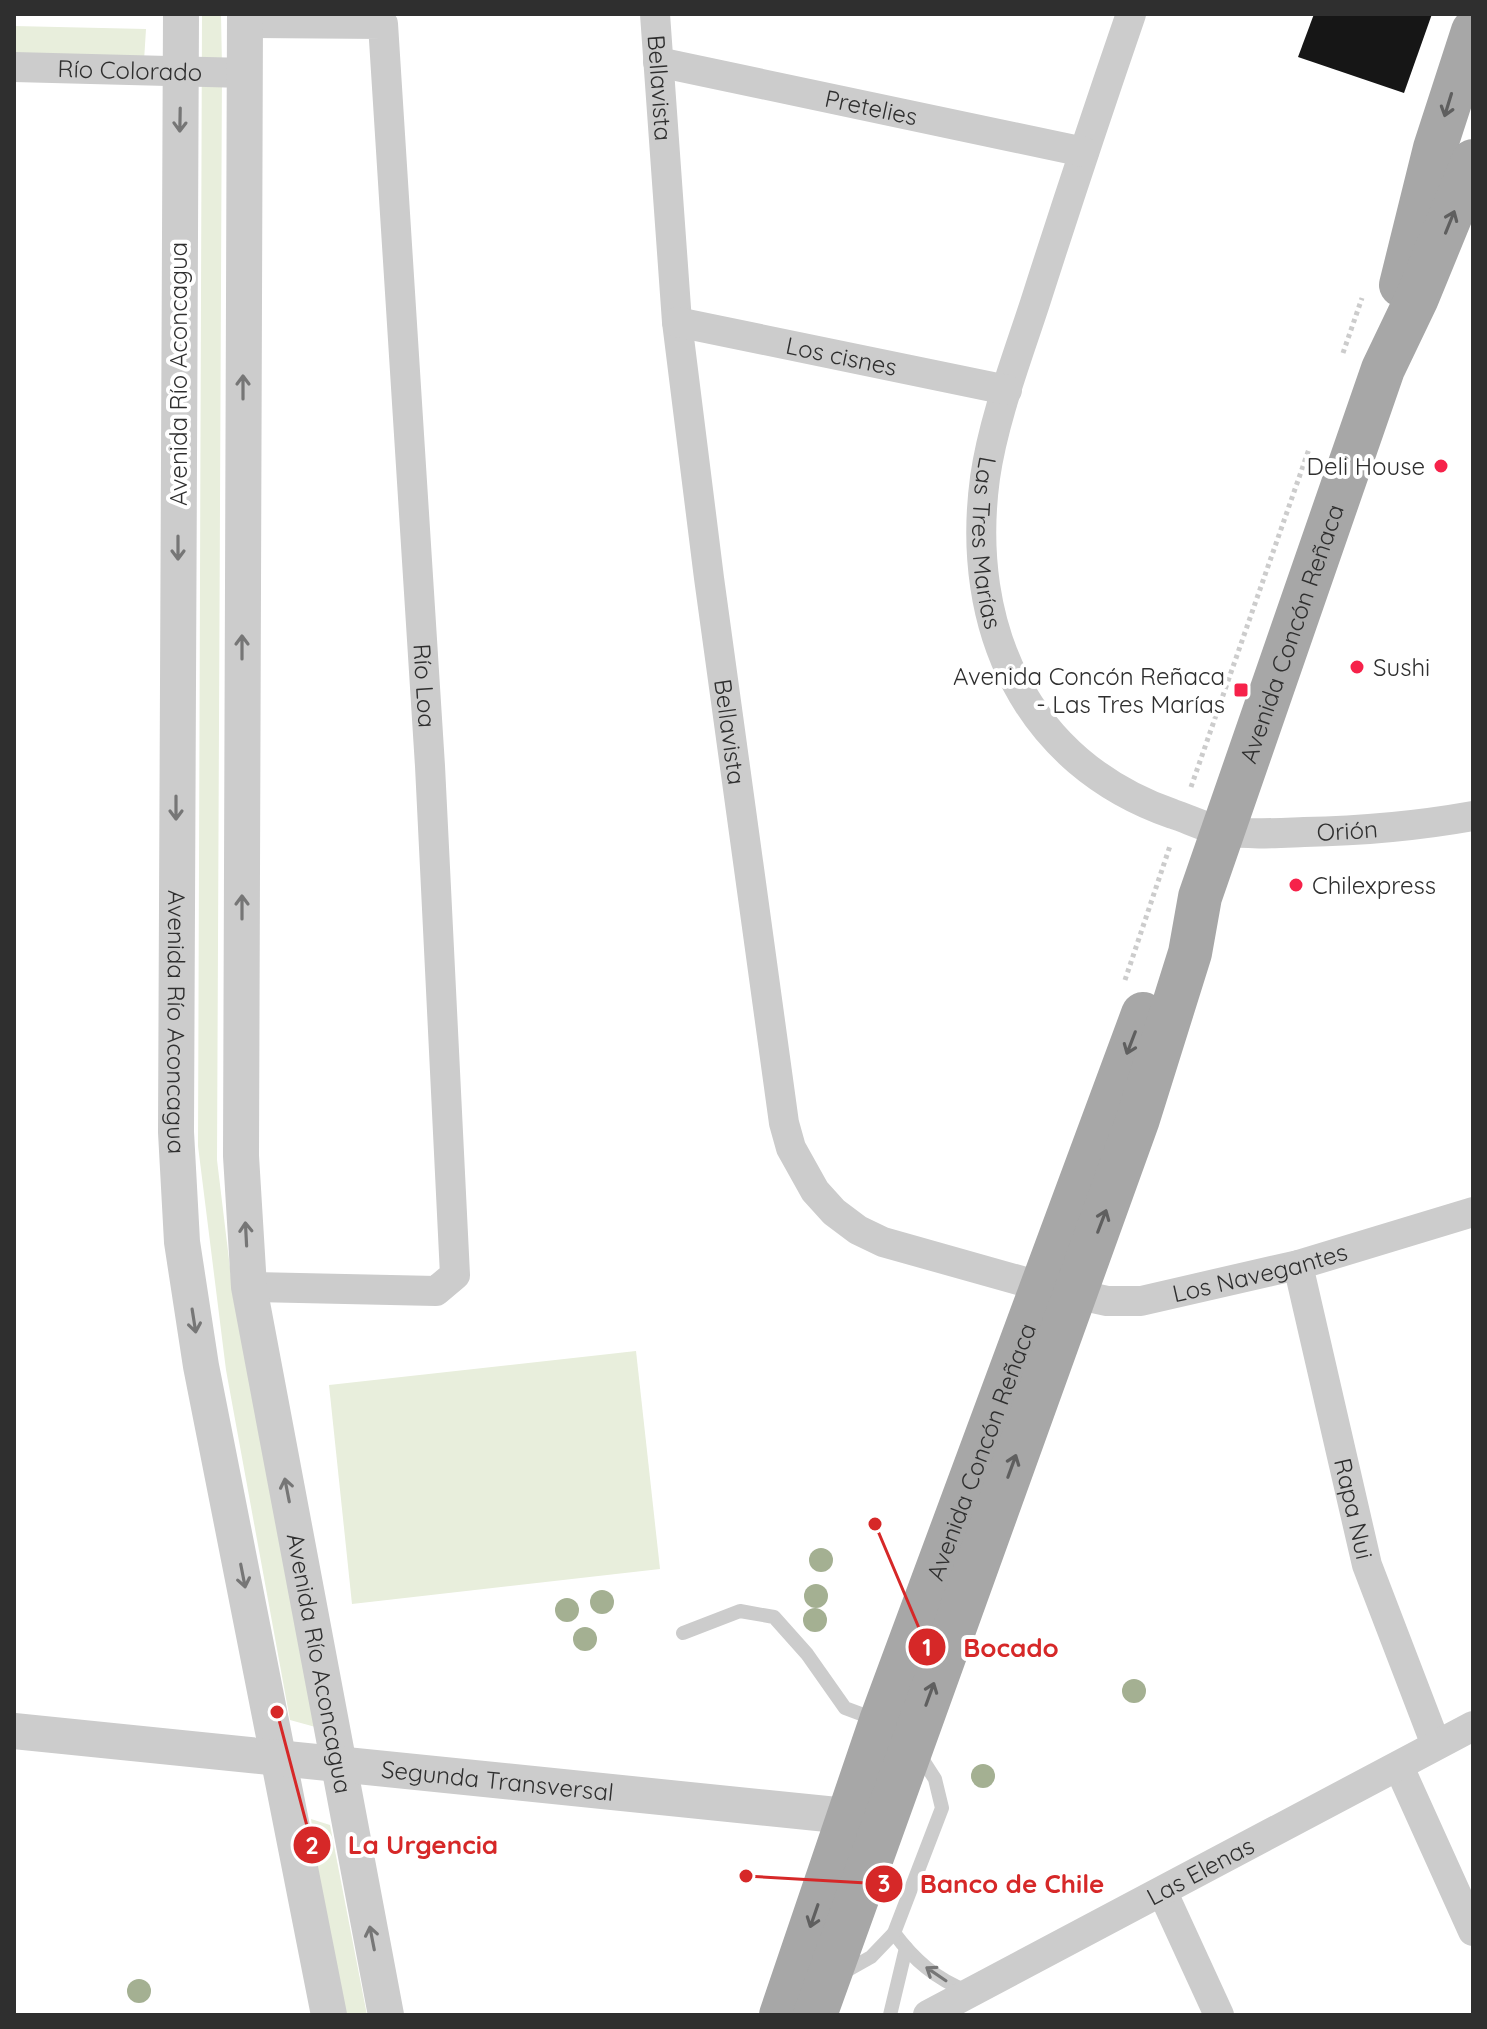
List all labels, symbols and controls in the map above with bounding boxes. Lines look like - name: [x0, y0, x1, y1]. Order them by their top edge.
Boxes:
- street label: Bellavista: [642, 34, 679, 142]
- street label: Río Colorado: [57, 53, 203, 87]
- street label: Pretelies: [822, 83, 920, 131]
- one-way arrow: [1440, 91, 1455, 117]
- one-way arrow: [172, 106, 188, 133]
- one-way arrow: [1443, 210, 1458, 235]
- street label: Avenida Río Aconcagua: [163, 242, 193, 506]
- street label: Los cisnes: [783, 330, 900, 382]
- one-way arrow: [235, 374, 251, 401]
- place label: Deli House: [1307, 451, 1425, 481]
- street label: Las Tres Marías: [966, 454, 1009, 632]
- marker: Deli House: [1432, 457, 1450, 475]
- street label: Avenida Concón Reñaca: [1233, 500, 1350, 767]
- one-way arrow: [170, 534, 186, 561]
- one-way arrow: [234, 634, 250, 661]
- street label: Río Loa: [407, 643, 443, 729]
- place label: Sushi: [1373, 652, 1430, 682]
- marker: Sushi: [1348, 658, 1366, 676]
- place label: Avenida Concón Reñaca - Las Tres Marías: [953, 661, 1225, 719]
- street label: Bellavista: [708, 677, 752, 786]
- marker: Avenida Concón Reñaca - Las Tres Marías: [1232, 681, 1250, 699]
- one-way arrow: [168, 794, 184, 821]
- street label: Orión: [1316, 813, 1379, 847]
- place label: Chilexpress: [1312, 870, 1436, 900]
- marker: Chilexpress: [1287, 876, 1305, 894]
- street label: Avenida Río Aconcagua: [161, 890, 192, 1155]
- one-way arrow: [234, 894, 250, 921]
- one-way arrow: [1123, 1030, 1137, 1055]
- one-way arrow: [1096, 1209, 1110, 1234]
- one-way arrow: [238, 1221, 253, 1248]
- street label: Los Navegantes: [1169, 1236, 1351, 1308]
- one-way arrow: [187, 1307, 202, 1333]
- street label: Avenida Concón Reñaca: [920, 1319, 1042, 1584]
- one-way arrow: [1006, 1454, 1021, 1479]
- street label: Rapa Nui: [1328, 1455, 1380, 1562]
- one-way arrow: [279, 1478, 294, 1504]
- street label: Avenida Río Aconcagua: [281, 1531, 359, 1796]
- one-way arrow: [236, 1563, 251, 1588]
- callout: Bocado: [907, 1622, 1074, 1672]
- text: Bocado: [963, 1631, 1059, 1664]
- text: 1: [922, 1632, 932, 1662]
- one-way arrow: [924, 1682, 938, 1707]
- street label: Segunda Transversal: [380, 1754, 615, 1807]
- callout: La Urgencia: [292, 1820, 514, 1870]
- text: La Urgencia: [348, 1828, 498, 1861]
- text: 2: [305, 1830, 319, 1860]
- street label: Las Elenas: [1141, 1830, 1259, 1911]
- callout: Banco de Chile: [864, 1859, 1120, 1909]
- text: Banco de Chile: [920, 1867, 1104, 1900]
- text: 3: [878, 1868, 890, 1898]
- one-way arrow: [805, 1903, 820, 1928]
- one-way arrow: [364, 1926, 379, 1952]
- one-way arrow: [925, 1966, 947, 1982]

